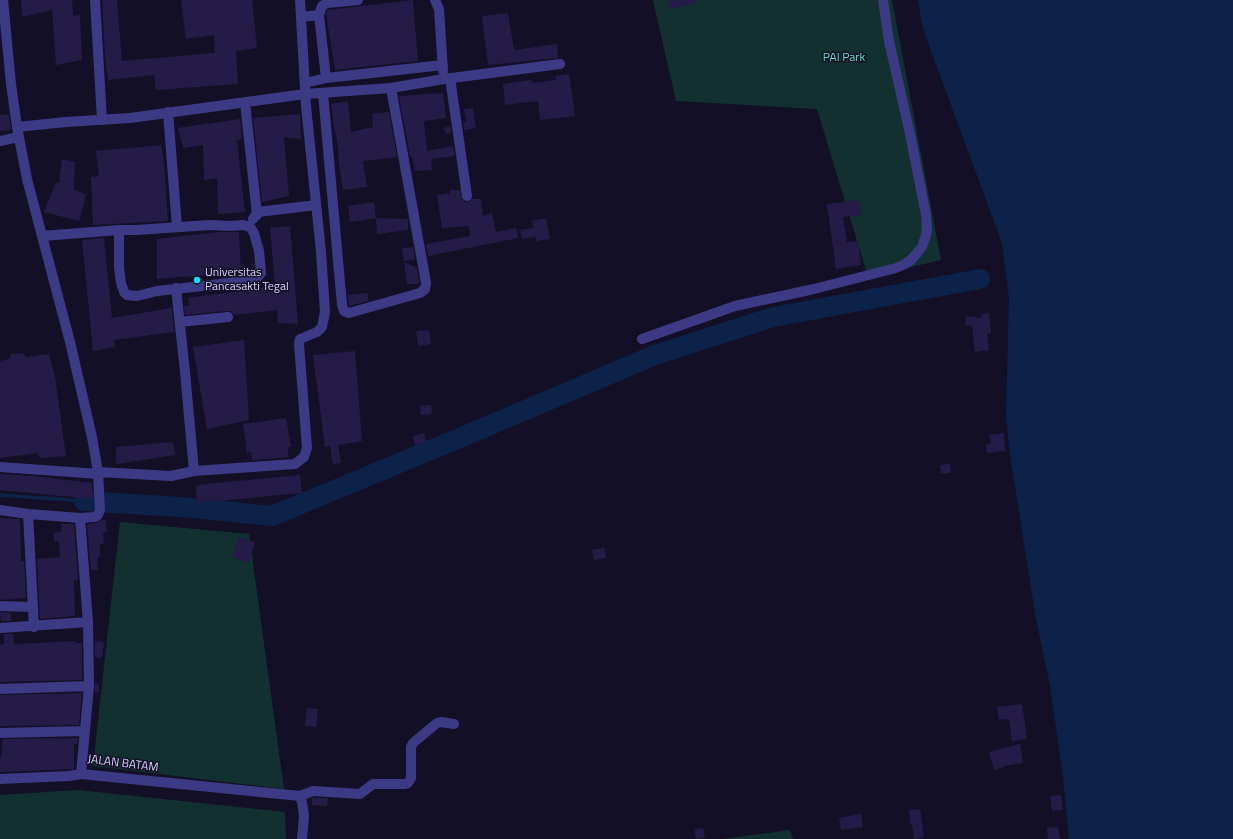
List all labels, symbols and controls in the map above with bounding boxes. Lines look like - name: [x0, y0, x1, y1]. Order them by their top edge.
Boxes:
- park label: PAI Park: [823, 51, 865, 65]
- place label: Universitas Pancasakti Tegal: [205, 266, 289, 294]
- marker: Universitas Pancasakti Tegal: [192, 275, 202, 285]
- street label: JALAN BATAM: [87, 753, 159, 775]

